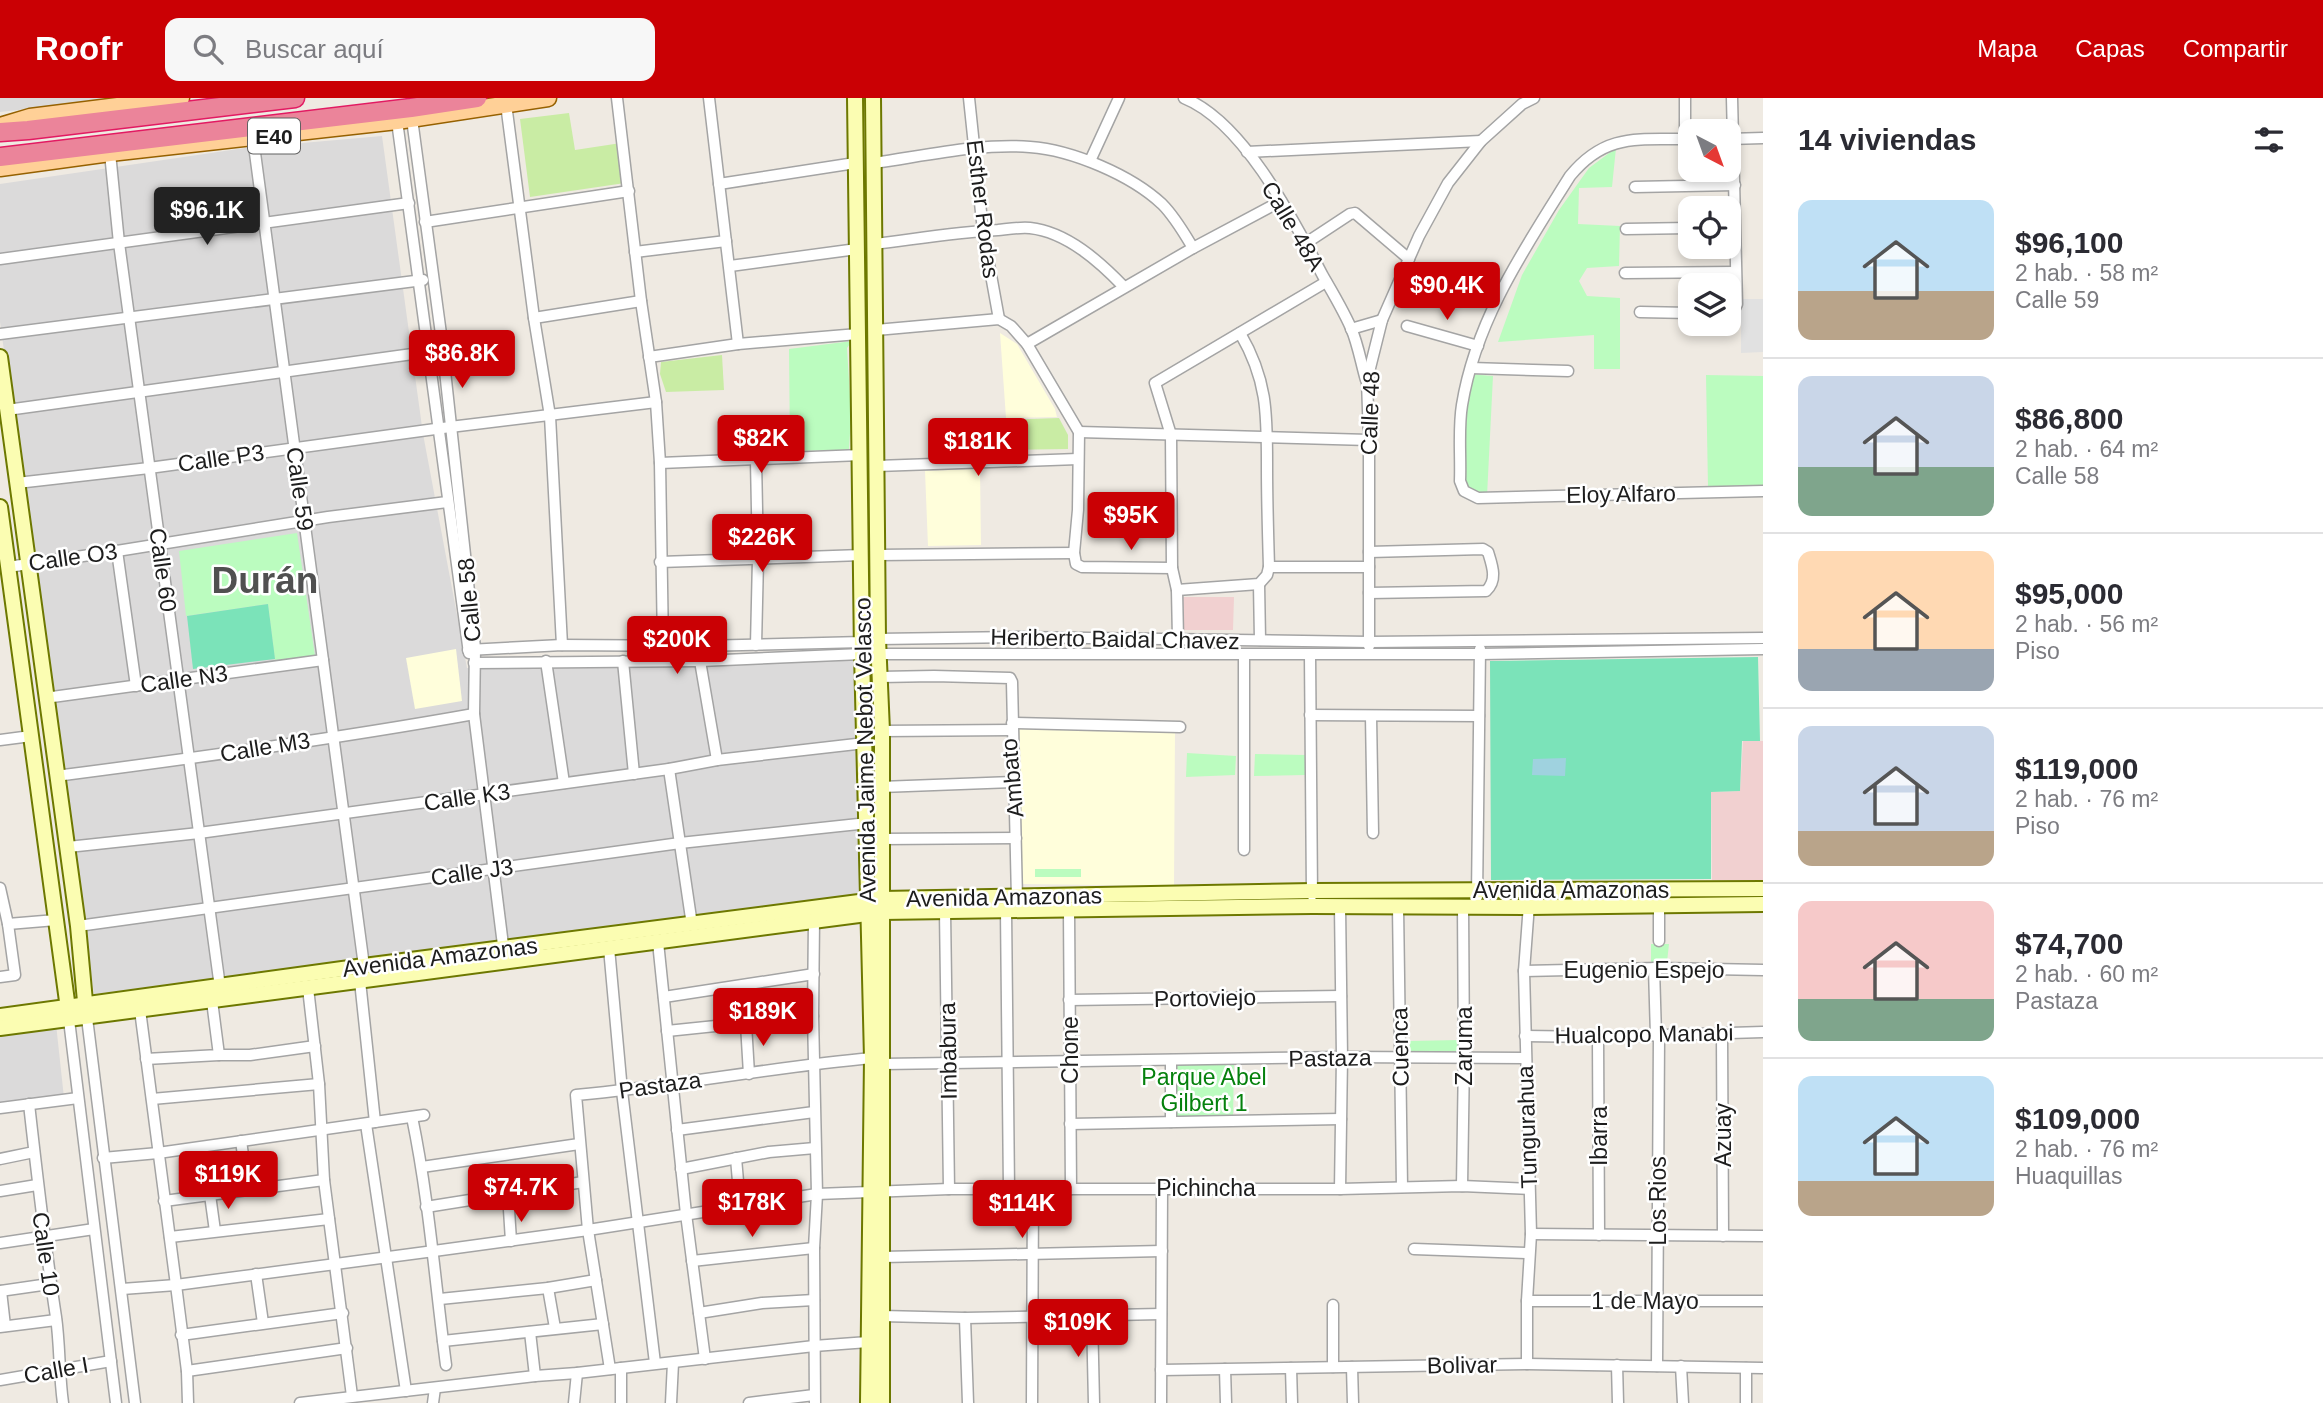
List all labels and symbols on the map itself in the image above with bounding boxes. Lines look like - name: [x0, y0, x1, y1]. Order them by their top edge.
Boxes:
- road number: E40: [248, 118, 300, 154]
- north arrow: [1678, 119, 1741, 182]
- street label: Esther Rodas: [962, 138, 1004, 280]
- street label: Calle 48A: [1256, 177, 1330, 276]
- pin: $96.1K: [150, 188, 264, 247]
- pin: $90.4K: [1390, 262, 1504, 322]
- pin: $86.8K: [405, 330, 519, 390]
- street label: Calle 48: [1356, 370, 1384, 456]
- pin: $82K: [720, 416, 802, 475]
- pin: $181K: [929, 418, 1027, 478]
- street label: Calle P3: [176, 439, 266, 477]
- street label: Calle 59: [281, 445, 319, 533]
- street label: Eloy Alfaro: [1566, 480, 1676, 508]
- pin: $95K: [1090, 492, 1172, 552]
- pin: $226K: [713, 514, 811, 574]
- street label: Calle 60: [144, 526, 182, 614]
- street label: Calle O3: [27, 538, 119, 576]
- street label: Calle 58: [452, 557, 486, 643]
- district label: Durán: [212, 560, 318, 601]
- street label: Avenida Jaime Nebot Velasco: [849, 597, 881, 903]
- pin: $200K: [628, 616, 726, 676]
- street label: Heriberto Baidal Chavez: [990, 624, 1240, 654]
- street label: Calle N3: [139, 660, 229, 698]
- street label: Calle M3: [218, 727, 312, 767]
- street label: Ambato: [996, 737, 1028, 819]
- street label: Calle K3: [422, 778, 512, 816]
- street label: Calle J3: [429, 853, 515, 891]
- street label: Avenida Amazonas: [1473, 877, 1669, 903]
- street label: Avenida Amazonas: [906, 882, 1102, 912]
- street label: Avenida Amazonas: [341, 932, 539, 982]
- street label: Eugenio Espejo: [1563, 957, 1725, 983]
- street label: Portoviejo: [1154, 984, 1256, 1012]
- pin: $189K: [714, 988, 812, 1048]
- street label: Imbabura: [934, 1002, 962, 1100]
- street label: Zaruma: [1451, 1006, 1477, 1086]
- street label: Cuenca: [1386, 1007, 1414, 1087]
- street label: Chone: [1057, 1016, 1083, 1084]
- street label: Hualcopo Manabi: [1554, 1019, 1734, 1049]
- street label: Pastaza: [1288, 1044, 1372, 1072]
- park label: Parque Abel Gilbert 1: [1141, 1064, 1267, 1116]
- street label: Tungurahua: [1512, 1065, 1542, 1189]
- street label: Pastaza: [617, 1066, 703, 1104]
- street label: Azuay: [1710, 1103, 1736, 1167]
- street label: Ibarra: [1586, 1106, 1612, 1166]
- pin: $119K: [179, 1152, 277, 1211]
- street label: Los Rios: [1645, 1156, 1671, 1246]
- pin: $74.7K: [464, 1164, 578, 1224]
- street label: Pichincha: [1156, 1175, 1256, 1201]
- pin: $178K: [703, 1180, 801, 1239]
- pin: $114K: [973, 1180, 1071, 1240]
- street label: Calle 10: [27, 1210, 65, 1298]
- street label: 1 de Mayo: [1591, 1288, 1699, 1314]
- pin: $109K: [1029, 1300, 1127, 1359]
- street label: Bolivar: [1427, 1351, 1498, 1379]
- street label: Calle I: [22, 1352, 90, 1388]

